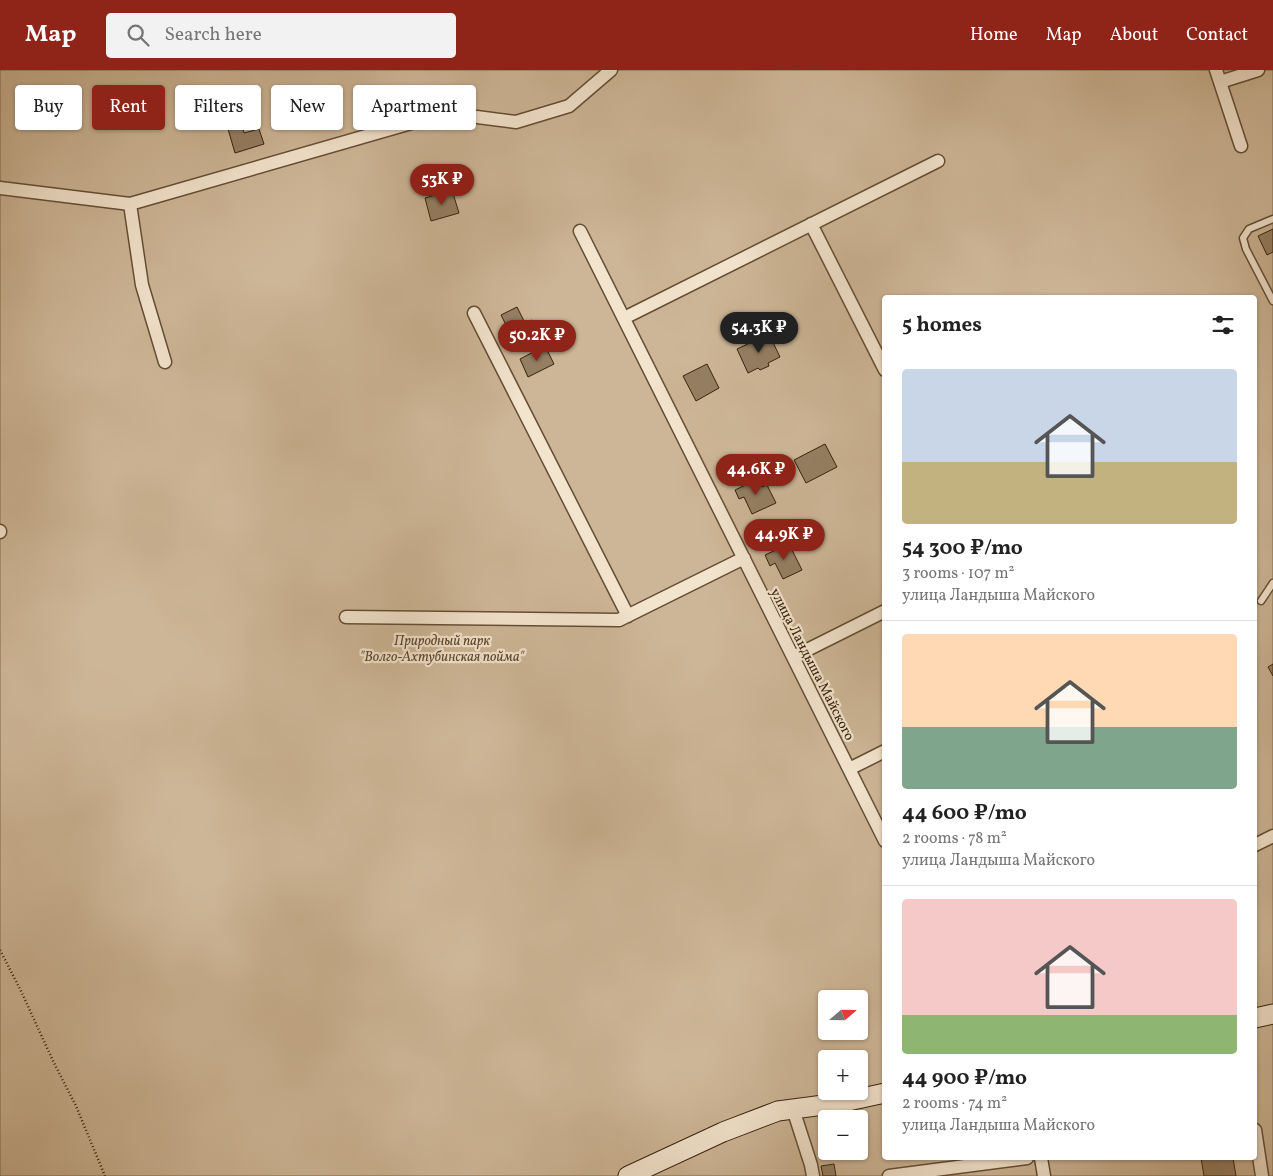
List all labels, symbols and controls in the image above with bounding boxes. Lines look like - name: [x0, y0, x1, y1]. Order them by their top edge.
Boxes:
- search box: [106, 13, 456, 58]
- text: Map: [25, 18, 76, 52]
- icon: search: [124, 21, 152, 49]
- text: Search here: [164, 22, 262, 48]
- text: Home: [970, 23, 1018, 48]
- text: Map: [1046, 23, 1082, 48]
- text: About: [1110, 23, 1158, 48]
- text: Contact: [1186, 23, 1248, 48]
- chip: Buy: [15, 85, 82, 130]
- chip: Rent: [92, 85, 165, 130]
- chip: Filters: [175, 85, 261, 130]
- chip: New: [271, 85, 343, 130]
- chip: Apartment: [353, 85, 476, 130]
- pin: 53K ₽: [407, 164, 477, 206]
- text: 53K ₽: [421, 169, 463, 191]
- text: 5 homes: [902, 311, 982, 340]
- icon: filters: [1209, 311, 1237, 339]
- pin: 54.3K ₽: [713, 312, 805, 354]
- text: 54.3K ₽: [731, 317, 787, 339]
- pin: 50.2K ₽: [491, 320, 583, 362]
- text: 50.2K ₽: [509, 325, 565, 347]
- icon: home: [1025, 401, 1115, 491]
- pin: 44.6K ₽: [710, 454, 802, 496]
- text: 44.6K ₽: [727, 459, 785, 481]
- pin: 44.9K ₽: [738, 518, 830, 561]
- text: 44.9K ₽: [755, 524, 813, 546]
- text: 54 300 ₽/mo: [902, 534, 1023, 563]
- text: 3 rooms · 107 m²: [902, 563, 1015, 585]
- street label: улица Ландыша Майского: [765, 585, 858, 744]
- text: улица Ландыша Майского: [902, 585, 1095, 607]
- park label: Природный парк "Волго-Ахтубинская пойма": [360, 632, 526, 667]
- icon: home: [1025, 667, 1115, 757]
- text: 44 600 ₽/mo: [902, 799, 1027, 828]
- text: 2 rooms · 78 m²: [902, 828, 1007, 850]
- text: улица Ландыша Майского: [902, 850, 1095, 872]
- icon: home: [1025, 932, 1115, 1022]
- north arrow: [818, 990, 868, 1040]
- map controls: [818, 990, 868, 1160]
- button: +: [818, 1050, 868, 1100]
- text: 44 900 ₽/mo: [902, 1064, 1027, 1093]
- text: 2 rooms · 74 m²: [902, 1093, 1007, 1115]
- button: −: [818, 1110, 868, 1160]
- text: улица Ландыша Майского: [902, 1115, 1095, 1137]

